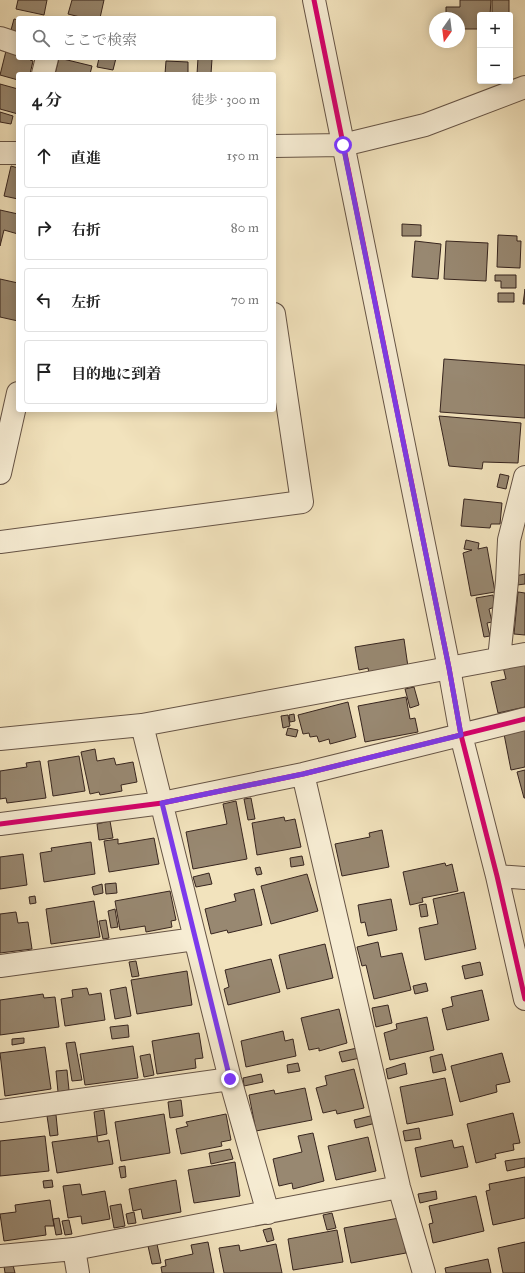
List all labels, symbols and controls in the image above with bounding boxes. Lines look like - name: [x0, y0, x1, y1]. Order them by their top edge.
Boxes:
- north arrow: [429, 12, 465, 48]
- map controls: [477, 12, 513, 84]
- button: +: [477, 12, 513, 48]
- search box: [16, 16, 276, 60]
- icon: search: [30, 27, 52, 49]
- text: ここで検索: [62, 31, 137, 49]
- button: −: [477, 48, 513, 84]
- text: 4 分: [32, 90, 62, 111]
- text: 徒歩 · 300 m: [192, 92, 260, 108]
- route start: [334, 136, 352, 154]
- icon: ahead: [33, 145, 55, 167]
- text: 150 m: [227, 148, 259, 164]
- text: 直進: [71, 149, 101, 167]
- icon: right: [33, 217, 55, 239]
- text: 80 m: [231, 220, 259, 236]
- text: 右折: [71, 221, 101, 239]
- icon: left: [33, 289, 55, 311]
- text: 70 m: [231, 292, 259, 308]
- text: 左折: [71, 293, 101, 311]
- icon: arrive: [33, 361, 55, 383]
- text: 目的地に到着: [71, 365, 161, 383]
- route end: [221, 1070, 239, 1088]

